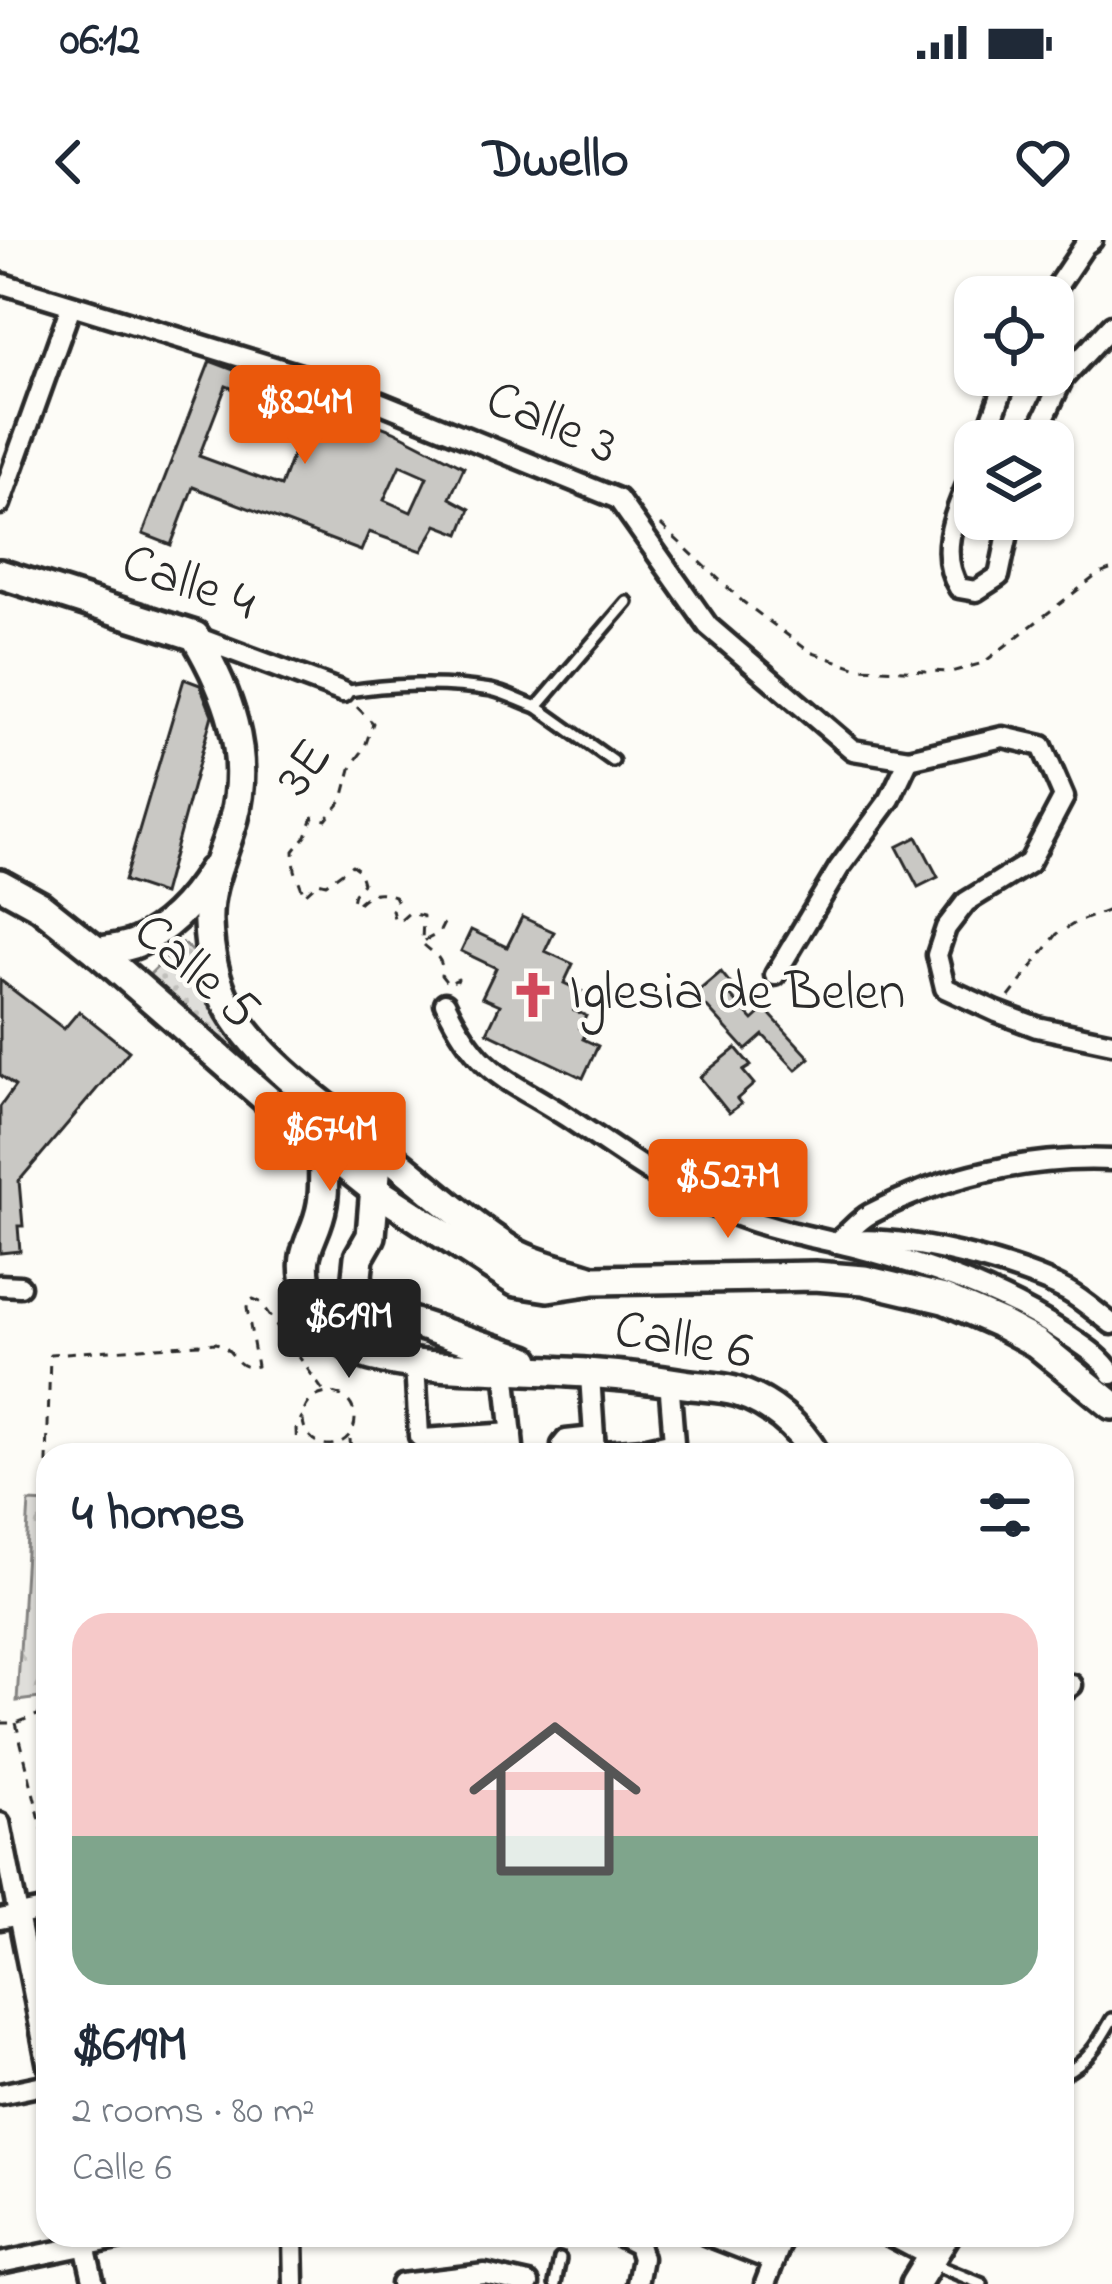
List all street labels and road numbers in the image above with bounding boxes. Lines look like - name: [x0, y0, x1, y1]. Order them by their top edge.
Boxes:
- street label: Calle 3: [473, 362, 629, 488]
- street label: Calle 4: [111, 526, 265, 644]
- street label: 3E: [258, 724, 354, 814]
- street label: Calle 5: [114, 896, 276, 1050]
- street label: Calle 6: [608, 1293, 758, 1393]

